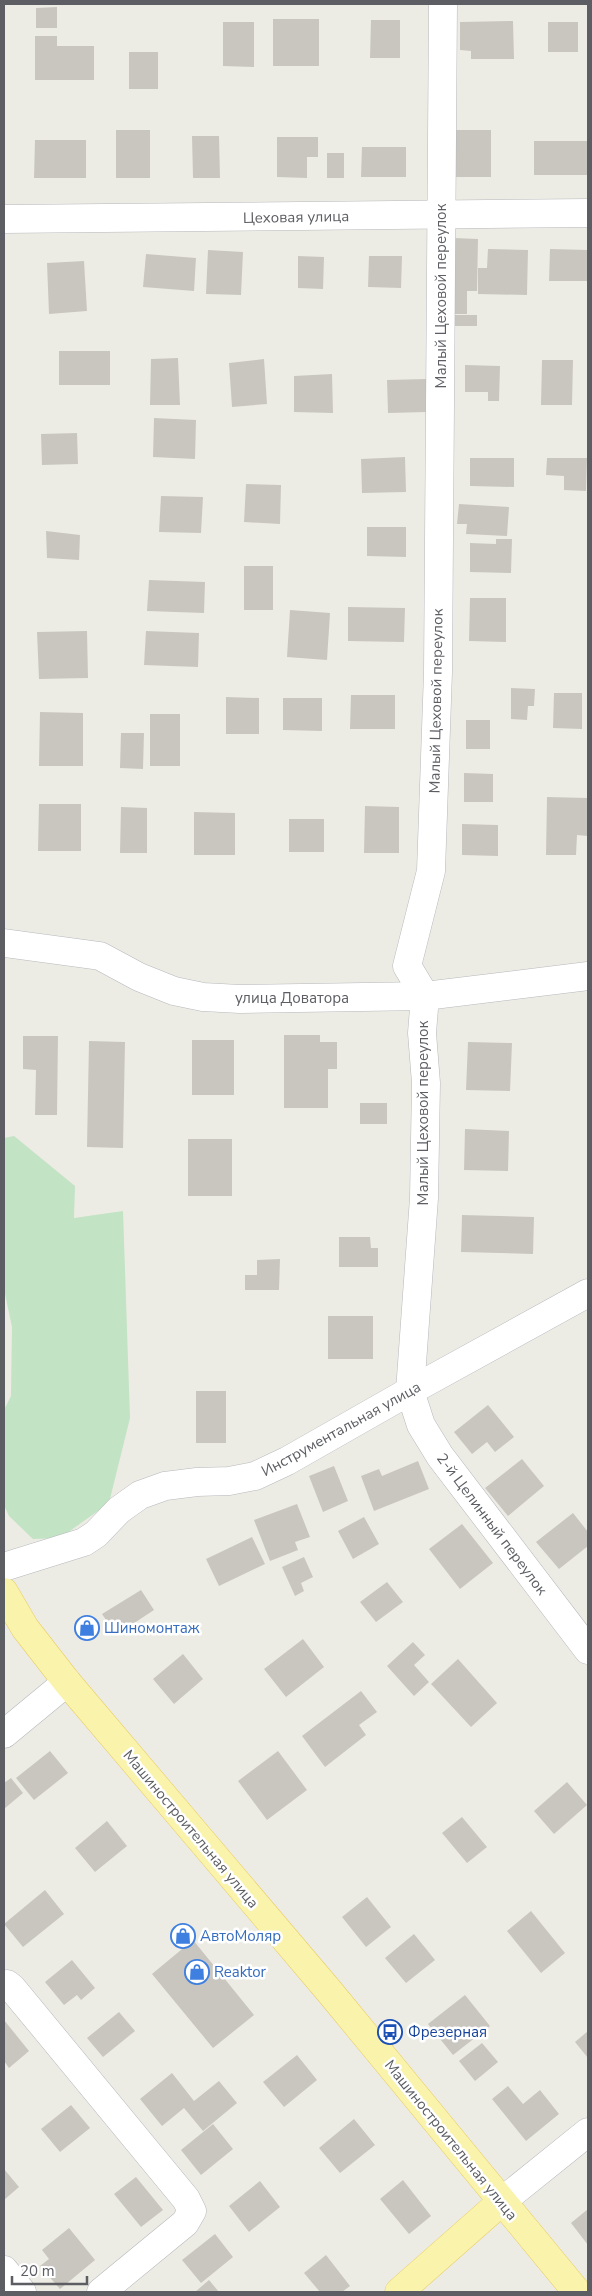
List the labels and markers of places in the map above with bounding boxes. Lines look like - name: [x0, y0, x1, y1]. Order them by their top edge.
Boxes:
- shop icon: Шиномонтаж: [74, 1615, 100, 1641]
- place label: Шиномонтаж: [104, 1618, 200, 1638]
- shop icon: АвтоМоляр: [170, 1923, 196, 1949]
- place label: АвтоМоляр: [200, 1926, 281, 1946]
- shop icon: Reaktor: [184, 1959, 210, 1985]
- place label: Reaktor: [214, 1962, 267, 1982]
- bus stop icon: Фрезерная: [377, 2019, 403, 2045]
- place label: Фрезерная: [408, 2022, 487, 2042]

